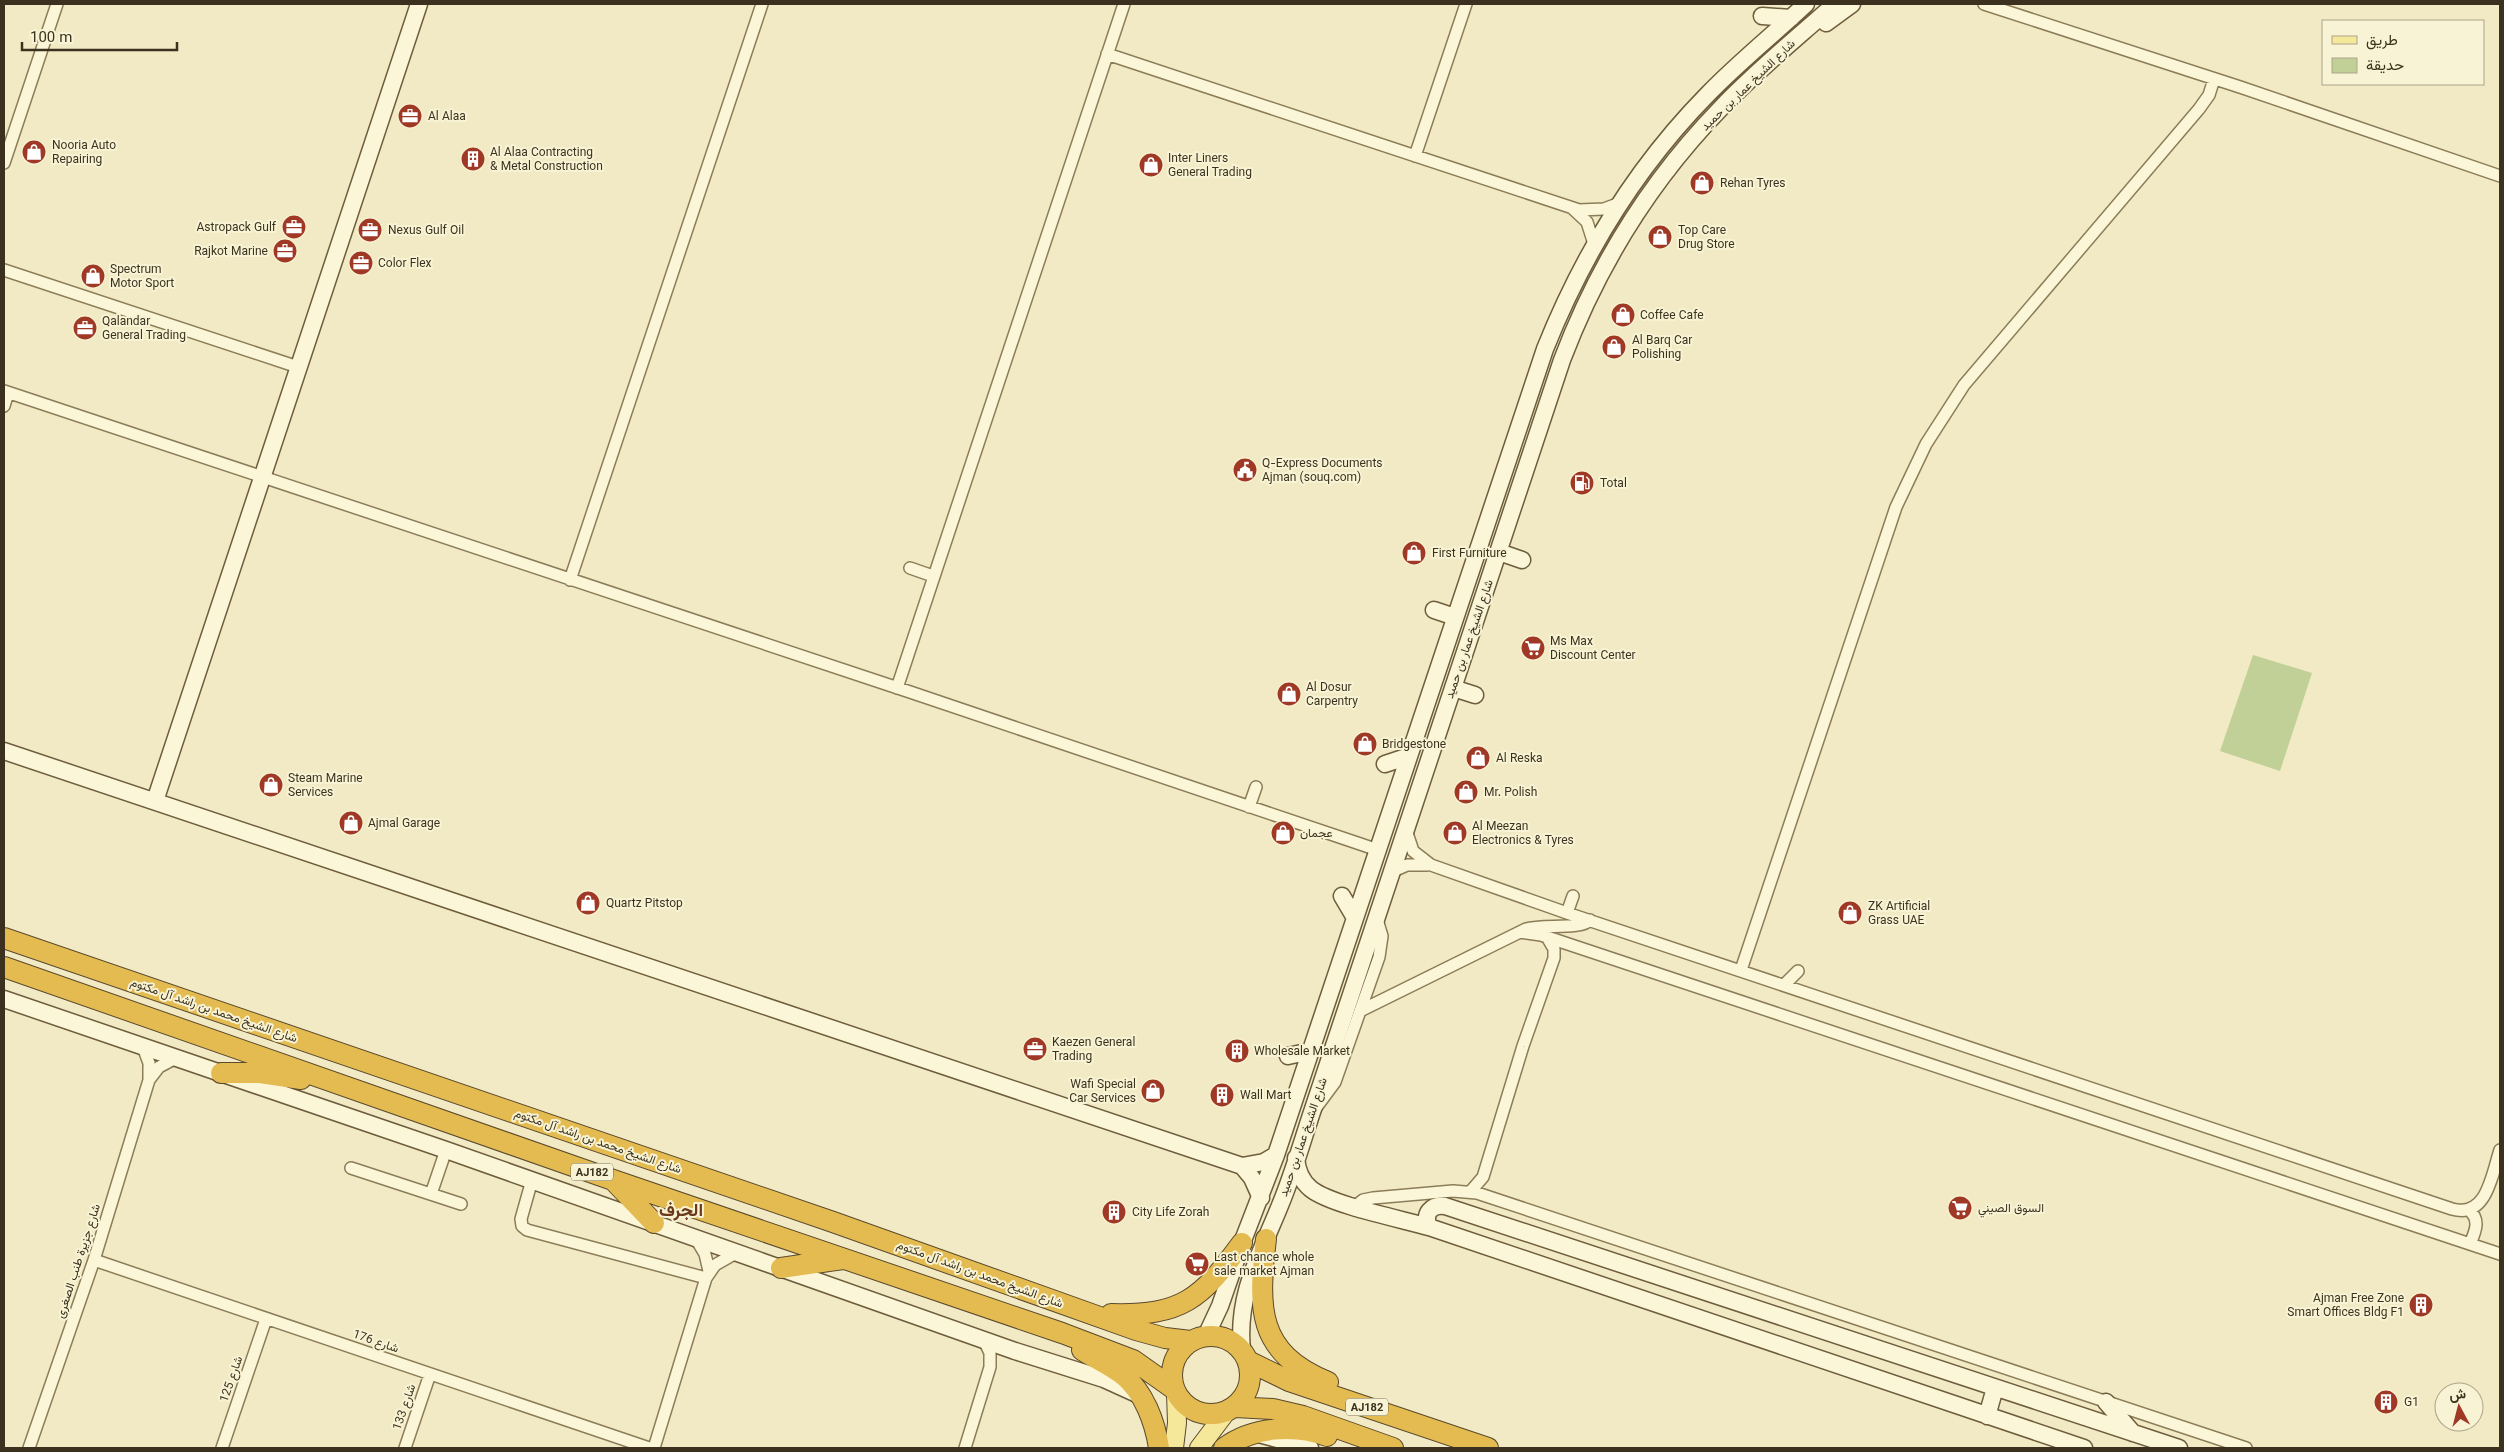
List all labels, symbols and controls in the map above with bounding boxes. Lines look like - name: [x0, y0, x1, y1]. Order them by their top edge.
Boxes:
- scale bar: [22, 20, 178, 52]
- legend: [2322, 20, 2484, 85]
- text: 100 m: [30, 27, 72, 50]
- text: طريق: [2366, 30, 2398, 53]
- street label: شارع الشيخ عمار بن حميد: [1698, 36, 1800, 136]
- text: حديقة: [2366, 55, 2404, 78]
- office icon: Al Alaa: [397, 103, 423, 129]
- place label: Al Alaa: [428, 108, 466, 126]
- place label: Nooria Auto Repairing: [52, 137, 116, 169]
- shop icon: Nooria Auto Repairing: [21, 139, 47, 165]
- place label: Al Alaa Contracting & Metal Construction: [490, 144, 603, 176]
- building icon: Al Alaa Contracting & Metal Construction: [460, 146, 486, 172]
- place label: Inter Liners General Trading: [1168, 150, 1252, 182]
- shop icon: Inter Liners General Trading: [1138, 152, 1164, 178]
- shop icon: Rehan Tyres: [1689, 170, 1715, 196]
- place label: Rehan Tyres: [1720, 175, 1785, 193]
- office icon: Astropack Gulf: [281, 214, 307, 240]
- office icon: Nexus Gulf Oil: [357, 217, 383, 243]
- place label: Astropack Gulf: [197, 219, 277, 237]
- place label: Nexus Gulf Oil: [388, 222, 464, 240]
- place label: Top Care Drug Store: [1678, 222, 1735, 254]
- shop icon: Top Care Drug Store: [1647, 224, 1673, 250]
- office icon: Rajkot Marine: [272, 238, 298, 264]
- place label: Rajkot Marine: [194, 243, 268, 261]
- office icon: Color Flex: [348, 250, 374, 276]
- place label: Color Flex: [378, 255, 432, 273]
- place label: Spectrum Motor Sport: [110, 261, 174, 293]
- shop icon: Spectrum Motor Sport: [80, 263, 106, 289]
- shop icon: Coffee Cafe: [1610, 302, 1636, 328]
- place label: Coffee Cafe: [1640, 307, 1704, 325]
- place label: Qalandar General Trading: [102, 313, 186, 345]
- office icon: Qalandar General Trading: [72, 315, 98, 341]
- place label: Al Barq Car Polishing: [1632, 332, 1692, 364]
- shop icon: Al Barq Car Polishing: [1601, 334, 1627, 360]
- place label: Q-Express Documents Ajman (souq.com): [1262, 455, 1383, 487]
- public building icon: Q-Express Documents Ajman (souq.com): [1232, 457, 1258, 483]
- fuel station icon: Total: [1569, 470, 1595, 496]
- place label: Total: [1600, 475, 1627, 493]
- shop icon: First Furniture: [1401, 540, 1427, 566]
- place label: First Furniture: [1432, 545, 1507, 563]
- street label: شارع الشيخ عمار بن حميد: [1441, 577, 1499, 701]
- place label: Ms Max Discount Center: [1550, 633, 1636, 665]
- supermarket icon: Ms Max Discount Center: [1520, 635, 1546, 661]
- place label: Al Dosur Carpentry: [1306, 679, 1358, 711]
- shop icon: Al Dosur Carpentry: [1276, 681, 1302, 707]
- shop icon: Bridgestone: [1352, 731, 1378, 757]
- place label: Bridgestone: [1382, 736, 1446, 754]
- shop icon: Al Reska: [1465, 745, 1491, 771]
- place label: Al Reska: [1496, 750, 1543, 768]
- place label: Steam Marine Services: [288, 770, 363, 802]
- shop icon: Steam Marine Services: [258, 772, 284, 798]
- shop icon: Mr. Polish: [1453, 779, 1479, 805]
- place label: Mr. Polish: [1484, 784, 1537, 802]
- shop icon: Ajmal Garage: [338, 810, 364, 836]
- place label: Ajmal Garage: [368, 815, 440, 833]
- place label: Al Meezan Electronics & Tyres: [1472, 818, 1574, 850]
- shop icon: عجمان: [1270, 820, 1296, 846]
- shop icon: Al Meezan Electronics & Tyres: [1442, 820, 1468, 846]
- place label: عجمان: [1300, 825, 1333, 843]
- shop icon: Quartz Pitstop: [575, 890, 601, 916]
- place label: Quartz Pitstop: [606, 895, 683, 913]
- place label: ZK Artificial Grass UAE: [1868, 898, 1930, 930]
- shop icon: ZK Artificial Grass UAE: [1837, 900, 1863, 926]
- street label: شارع الشيخ محمد بن راشد آل مكتوم: [128, 974, 300, 1048]
- place label: Kaezen General Trading: [1052, 1034, 1135, 1066]
- office icon: Kaezen General Trading: [1022, 1036, 1048, 1062]
- building icon: Wholesale Market: [1224, 1038, 1250, 1064]
- place label: Wholesale Market: [1254, 1043, 1350, 1061]
- street label: شارع الشيخ عمار بن حميد: [1275, 1075, 1333, 1199]
- place label: Wafi Special Car Services: [1069, 1076, 1136, 1108]
- shop icon: Wafi Special Car Services: [1140, 1078, 1166, 1104]
- building icon: Wall Mart: [1209, 1082, 1235, 1108]
- place label: Wall Mart: [1240, 1087, 1291, 1105]
- street label: شارع الشيخ محمد بن راشد آل مكتوم: [512, 1105, 684, 1179]
- road number: AJ182: [571, 1164, 613, 1180]
- supermarket icon: السوق الصيني: [1947, 1195, 1973, 1221]
- district label: الجرف: [659, 1198, 703, 1226]
- building icon: City Life Zorah: [1101, 1199, 1127, 1225]
- place label: السوق الصيني: [1978, 1200, 2044, 1218]
- street label: شارع جزيرة طنب الصغرى: [52, 1202, 106, 1321]
- place label: City Life Zorah: [1132, 1204, 1209, 1222]
- street label: شارع الشيخ محمد بن راشد آل مكتوم: [894, 1236, 1065, 1313]
- place label: Last chance whole sale market Ajman: [1214, 1249, 1314, 1281]
- supermarket icon: Last chance whole sale market Ajman: [1184, 1251, 1210, 1277]
- place label: Ajman Free Zone Smart Offices Bldg F1: [2287, 1290, 2404, 1322]
- building icon: Ajman Free Zone Smart Offices Bldg F1: [2408, 1292, 2434, 1318]
- street label: شارع 176: [350, 1326, 401, 1358]
- street label: شارع 125: [216, 1354, 248, 1405]
- street label: شارع 133: [389, 1382, 421, 1433]
- north arrow: [2434, 1382, 2484, 1432]
- text: ش: [2448, 1384, 2468, 1408]
- building icon: G1: [2373, 1389, 2399, 1415]
- place label: G1: [2404, 1394, 2419, 1412]
- road number: AJ182: [1346, 1398, 1388, 1415]

